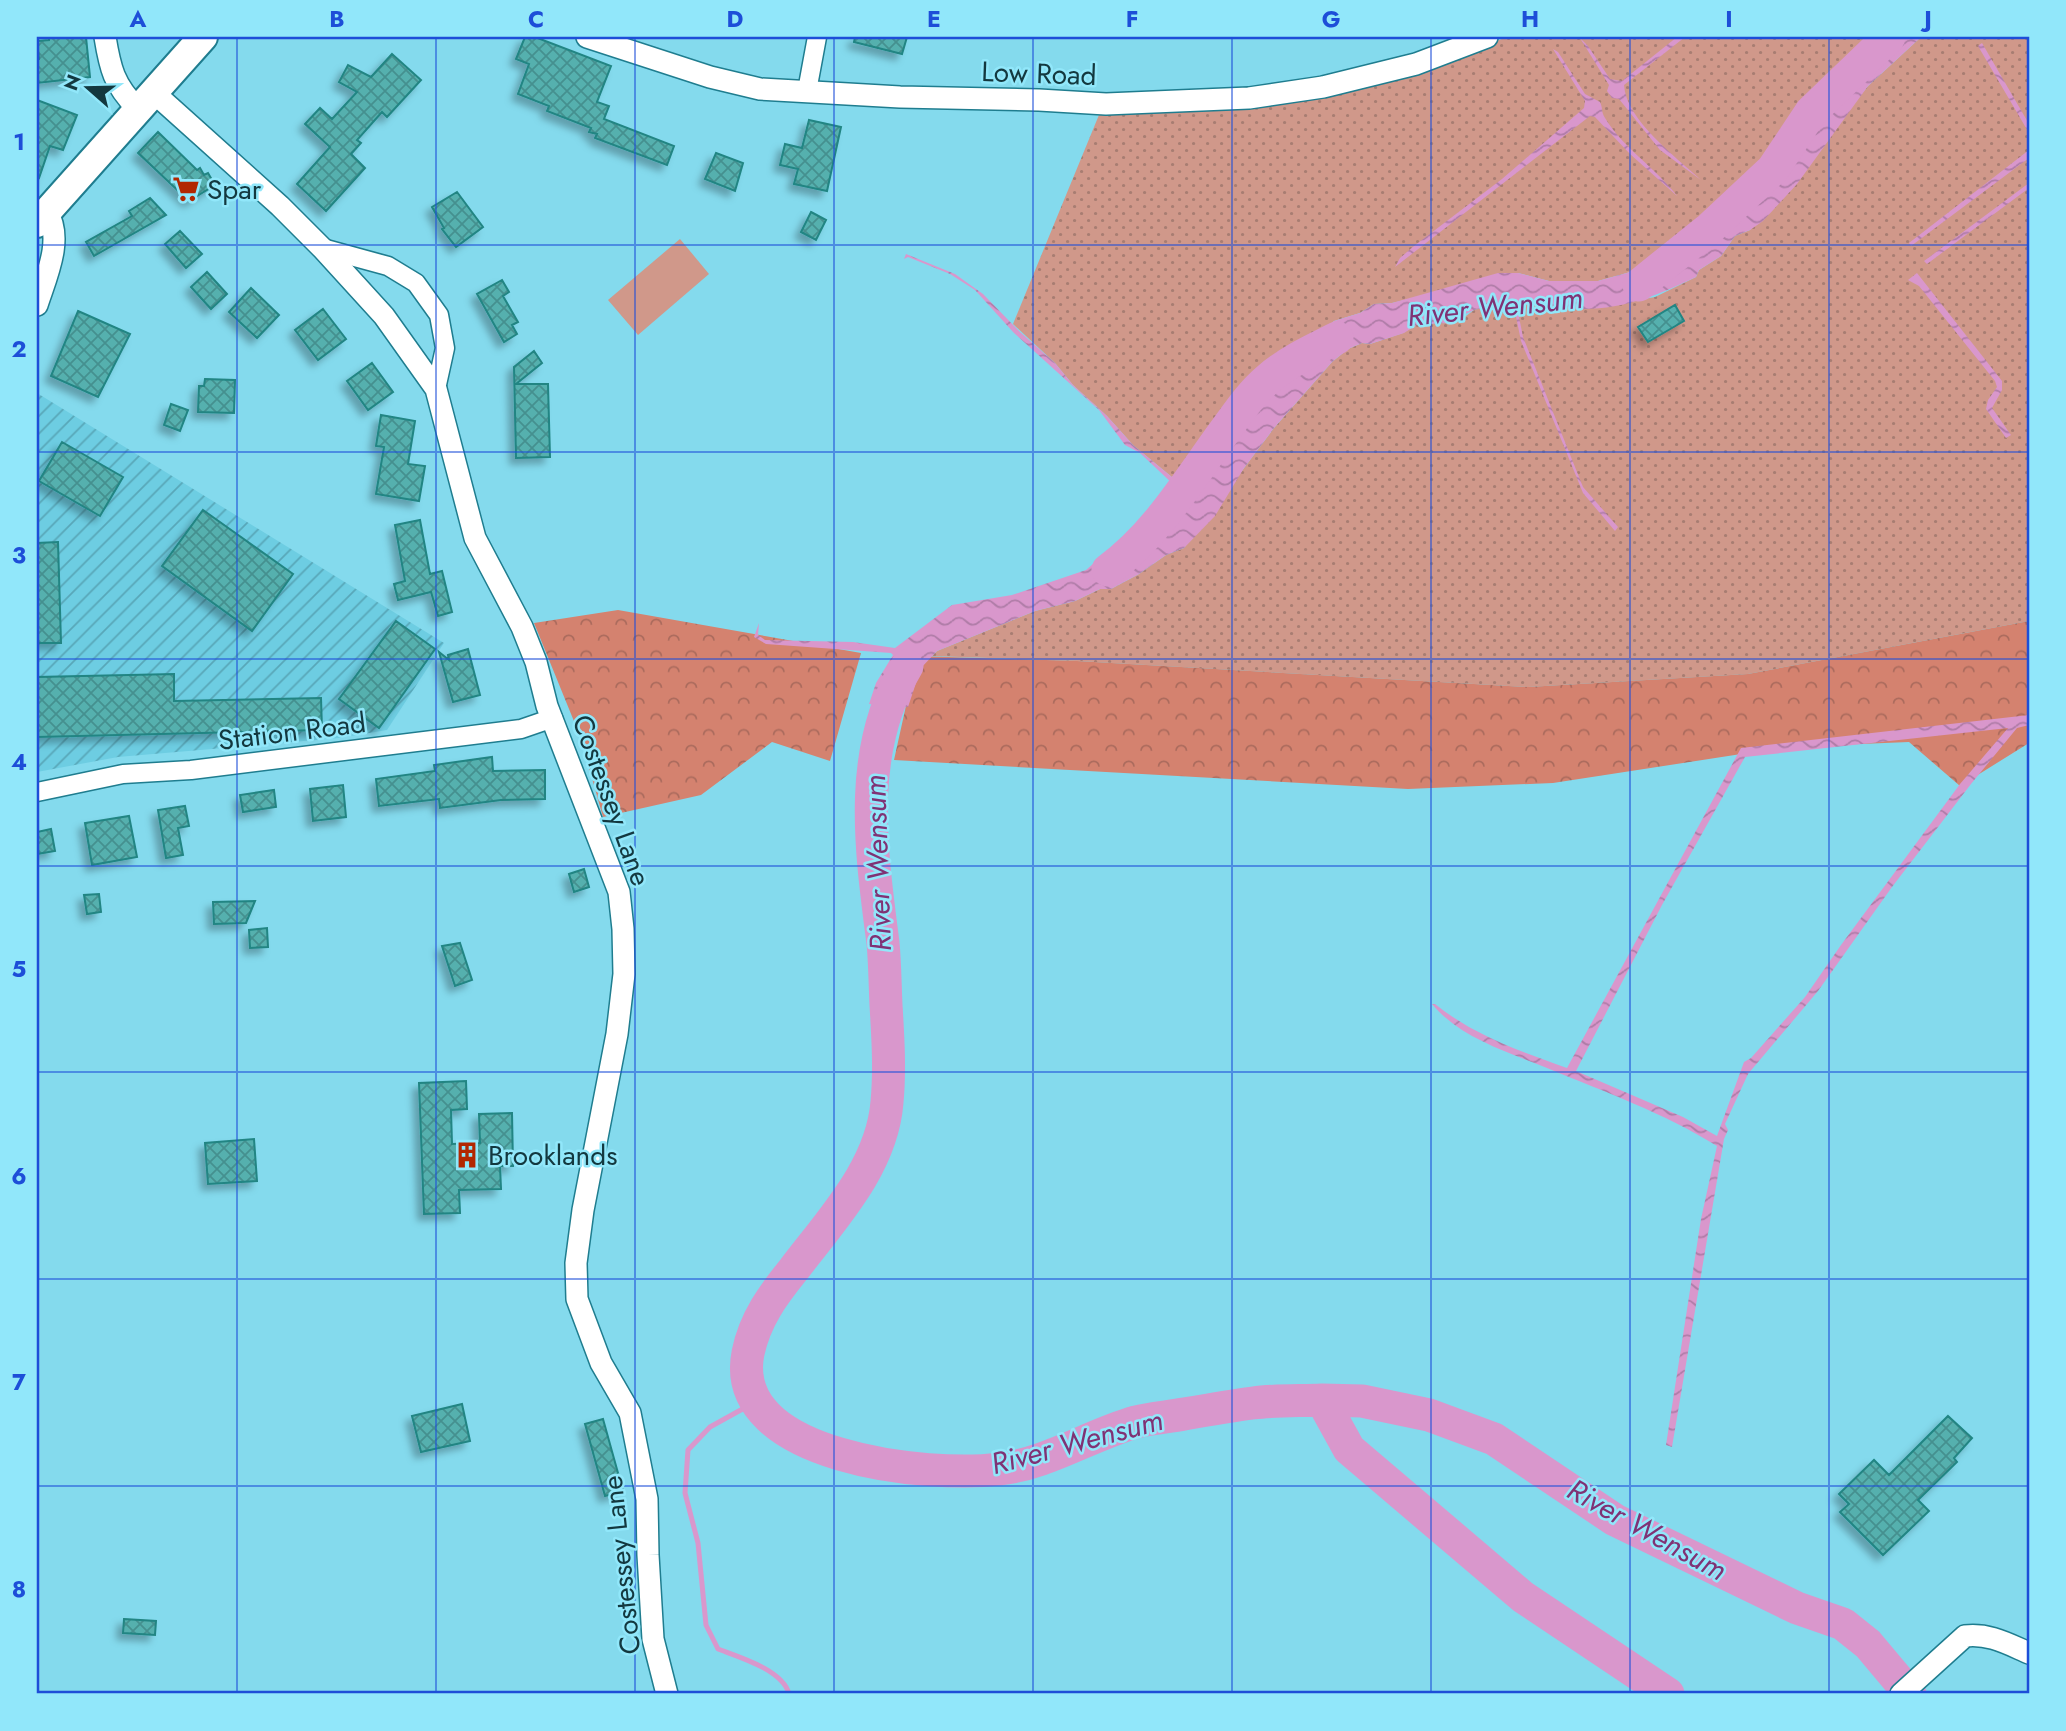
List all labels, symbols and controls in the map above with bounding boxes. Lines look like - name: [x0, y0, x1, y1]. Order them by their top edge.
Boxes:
- text: A: [129, 2, 147, 36]
- text: B: [329, 2, 345, 36]
- text: C: [528, 2, 544, 36]
- text: D: [727, 2, 744, 36]
- text: E: [927, 2, 941, 36]
- text: F: [1126, 2, 1138, 36]
- text: G: [1322, 2, 1340, 36]
- text: H: [1521, 2, 1539, 36]
- text: I: [1725, 2, 1733, 36]
- text: J: [1920, 2, 1932, 36]
- street label: Low Road: [981, 51, 1097, 96]
- north arrow: [52, 52, 122, 122]
- text: N: [57, 71, 88, 94]
- text: 1: [13, 125, 25, 159]
- place label: Spar: [207, 169, 262, 210]
- supermarket icon: Spar: [171, 174, 201, 204]
- water label: River Wensum: [1405, 276, 1585, 337]
- text: 2: [11, 332, 27, 366]
- text: 3: [12, 538, 26, 572]
- street label: Station Road: [216, 702, 368, 761]
- street label: Costessey Lane: [562, 709, 661, 891]
- text: 4: [11, 745, 27, 779]
- water label: River Wensum: [853, 774, 902, 952]
- text: 5: [12, 952, 26, 986]
- place label: Brooklands: [488, 1135, 618, 1176]
- building icon: Brooklands: [452, 1140, 482, 1170]
- text: 6: [11, 1159, 27, 1193]
- text: 7: [12, 1365, 26, 1399]
- water label: River Wensum: [986, 1398, 1168, 1485]
- water label: River Wensum: [1560, 1468, 1735, 1591]
- street label: Costessey Lane: [592, 1474, 651, 1656]
- text: 8: [12, 1572, 26, 1606]

